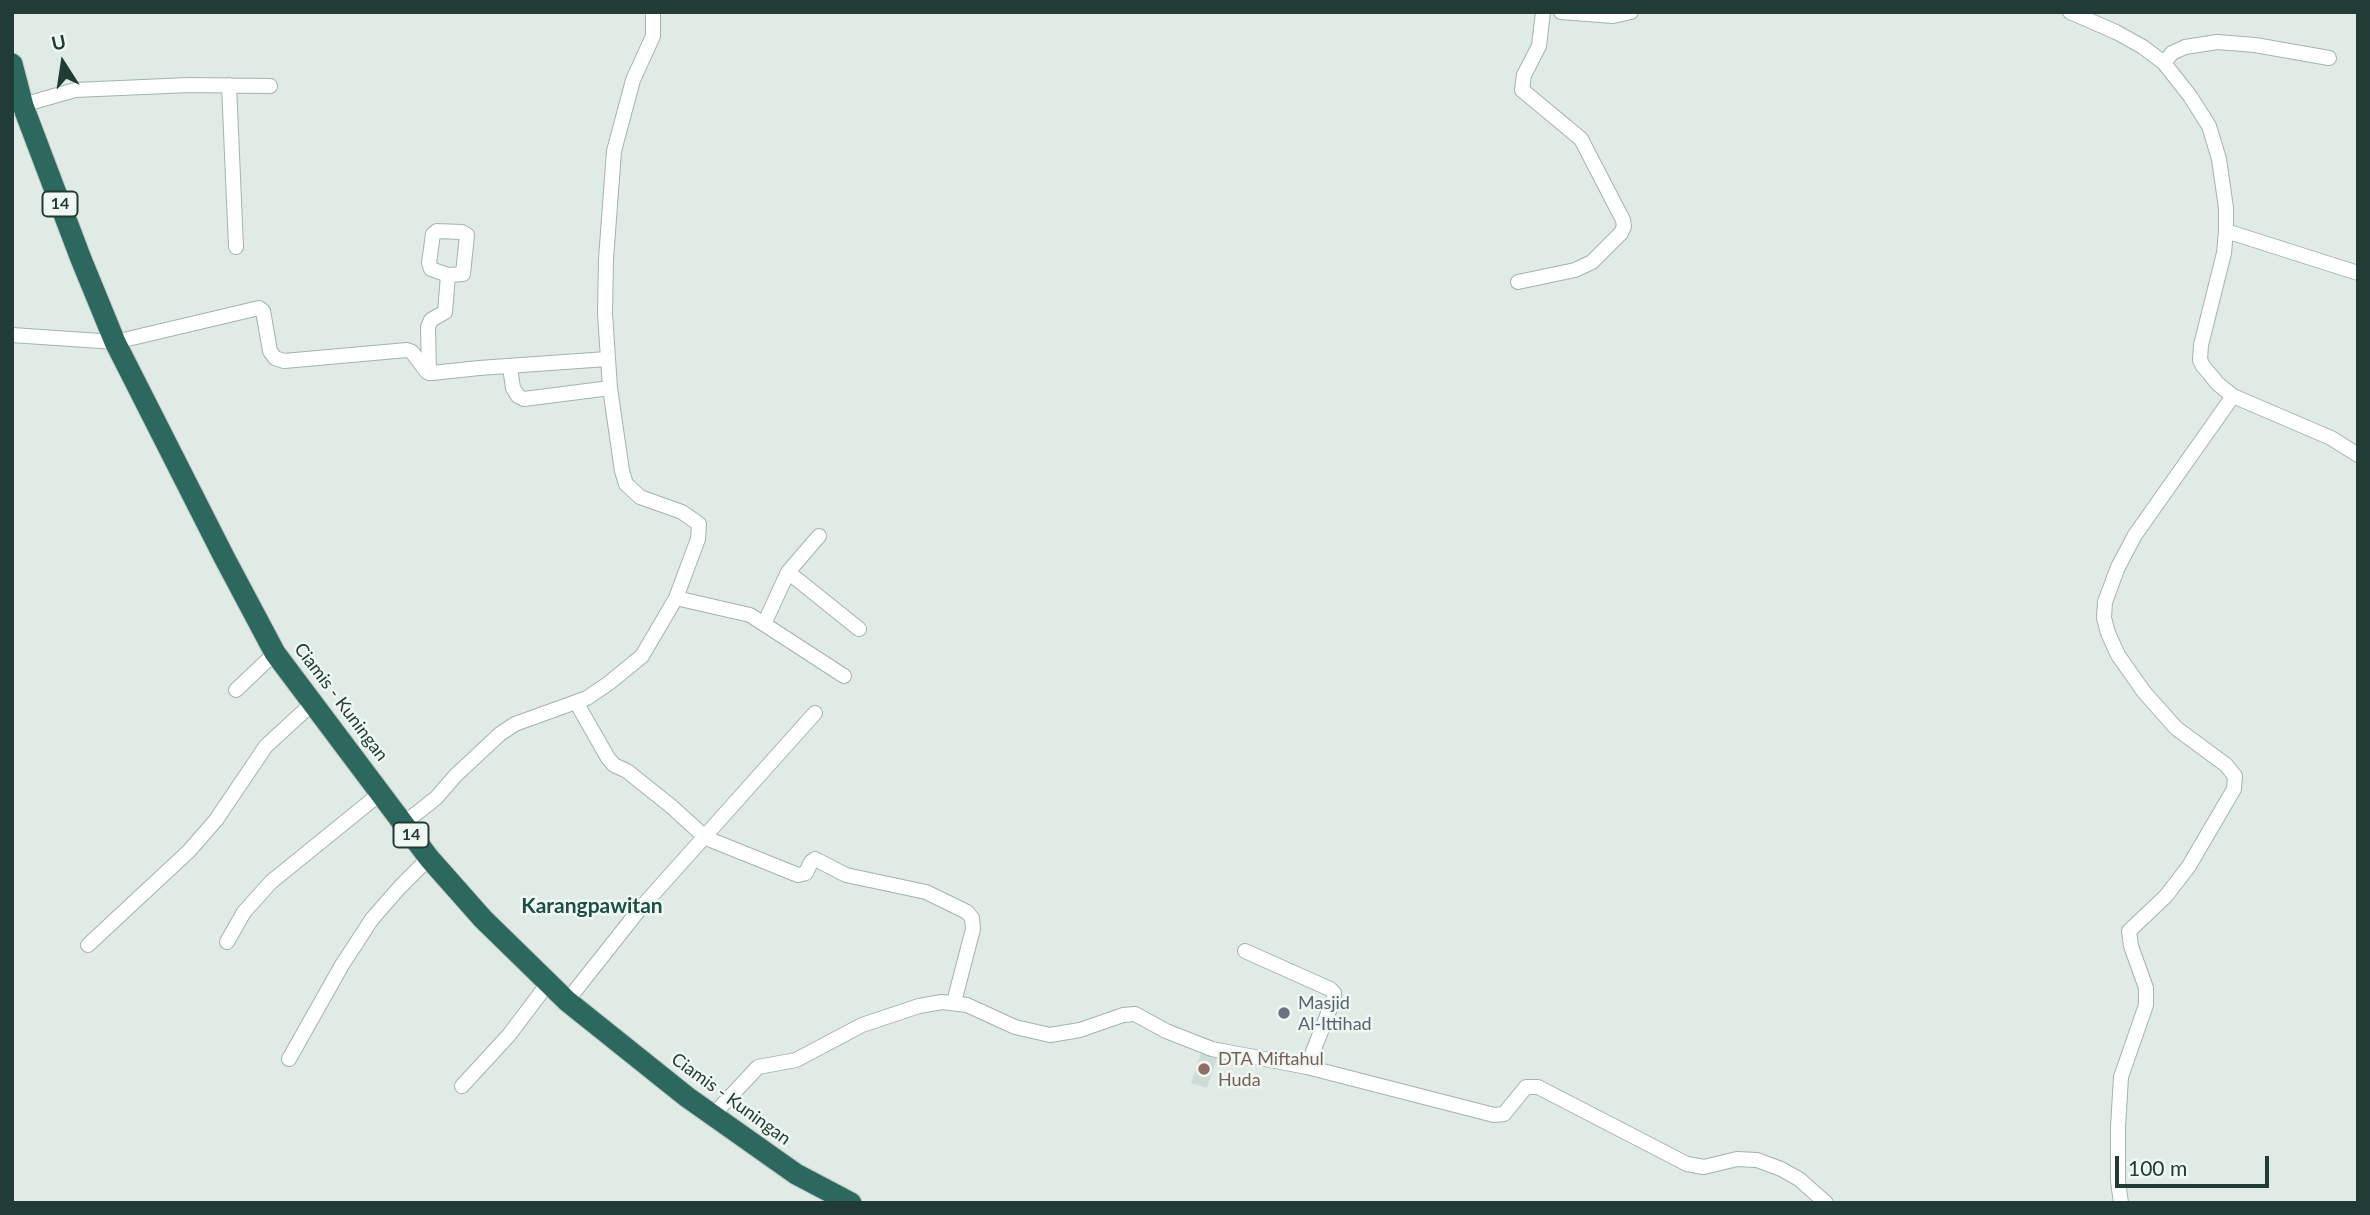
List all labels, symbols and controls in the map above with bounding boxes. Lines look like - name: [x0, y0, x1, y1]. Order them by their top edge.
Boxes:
- north arrow: [28, 28, 98, 98]
- text: U: [49, 29, 68, 55]
- road number: 14: [42, 192, 78, 216]
- street label: Ciamis - Kuningan: [290, 639, 392, 765]
- road number: 14: [394, 822, 428, 848]
- district label: Karangpawitan: [521, 893, 663, 919]
- place label: Masjid Al-Ittihad: [1298, 992, 1372, 1034]
- marker: Masjid Al-Ittihad: [1276, 1005, 1292, 1021]
- street label: Ciamis - Kuningan: [667, 1048, 795, 1150]
- place label: DTA Miftahul Huda: [1218, 1048, 1324, 1090]
- marker: DTA Miftahul Huda: [1196, 1061, 1212, 1077]
- scale bar: [2118, 1142, 2272, 1186]
- text: 100 m: [2128, 1155, 2187, 1180]

